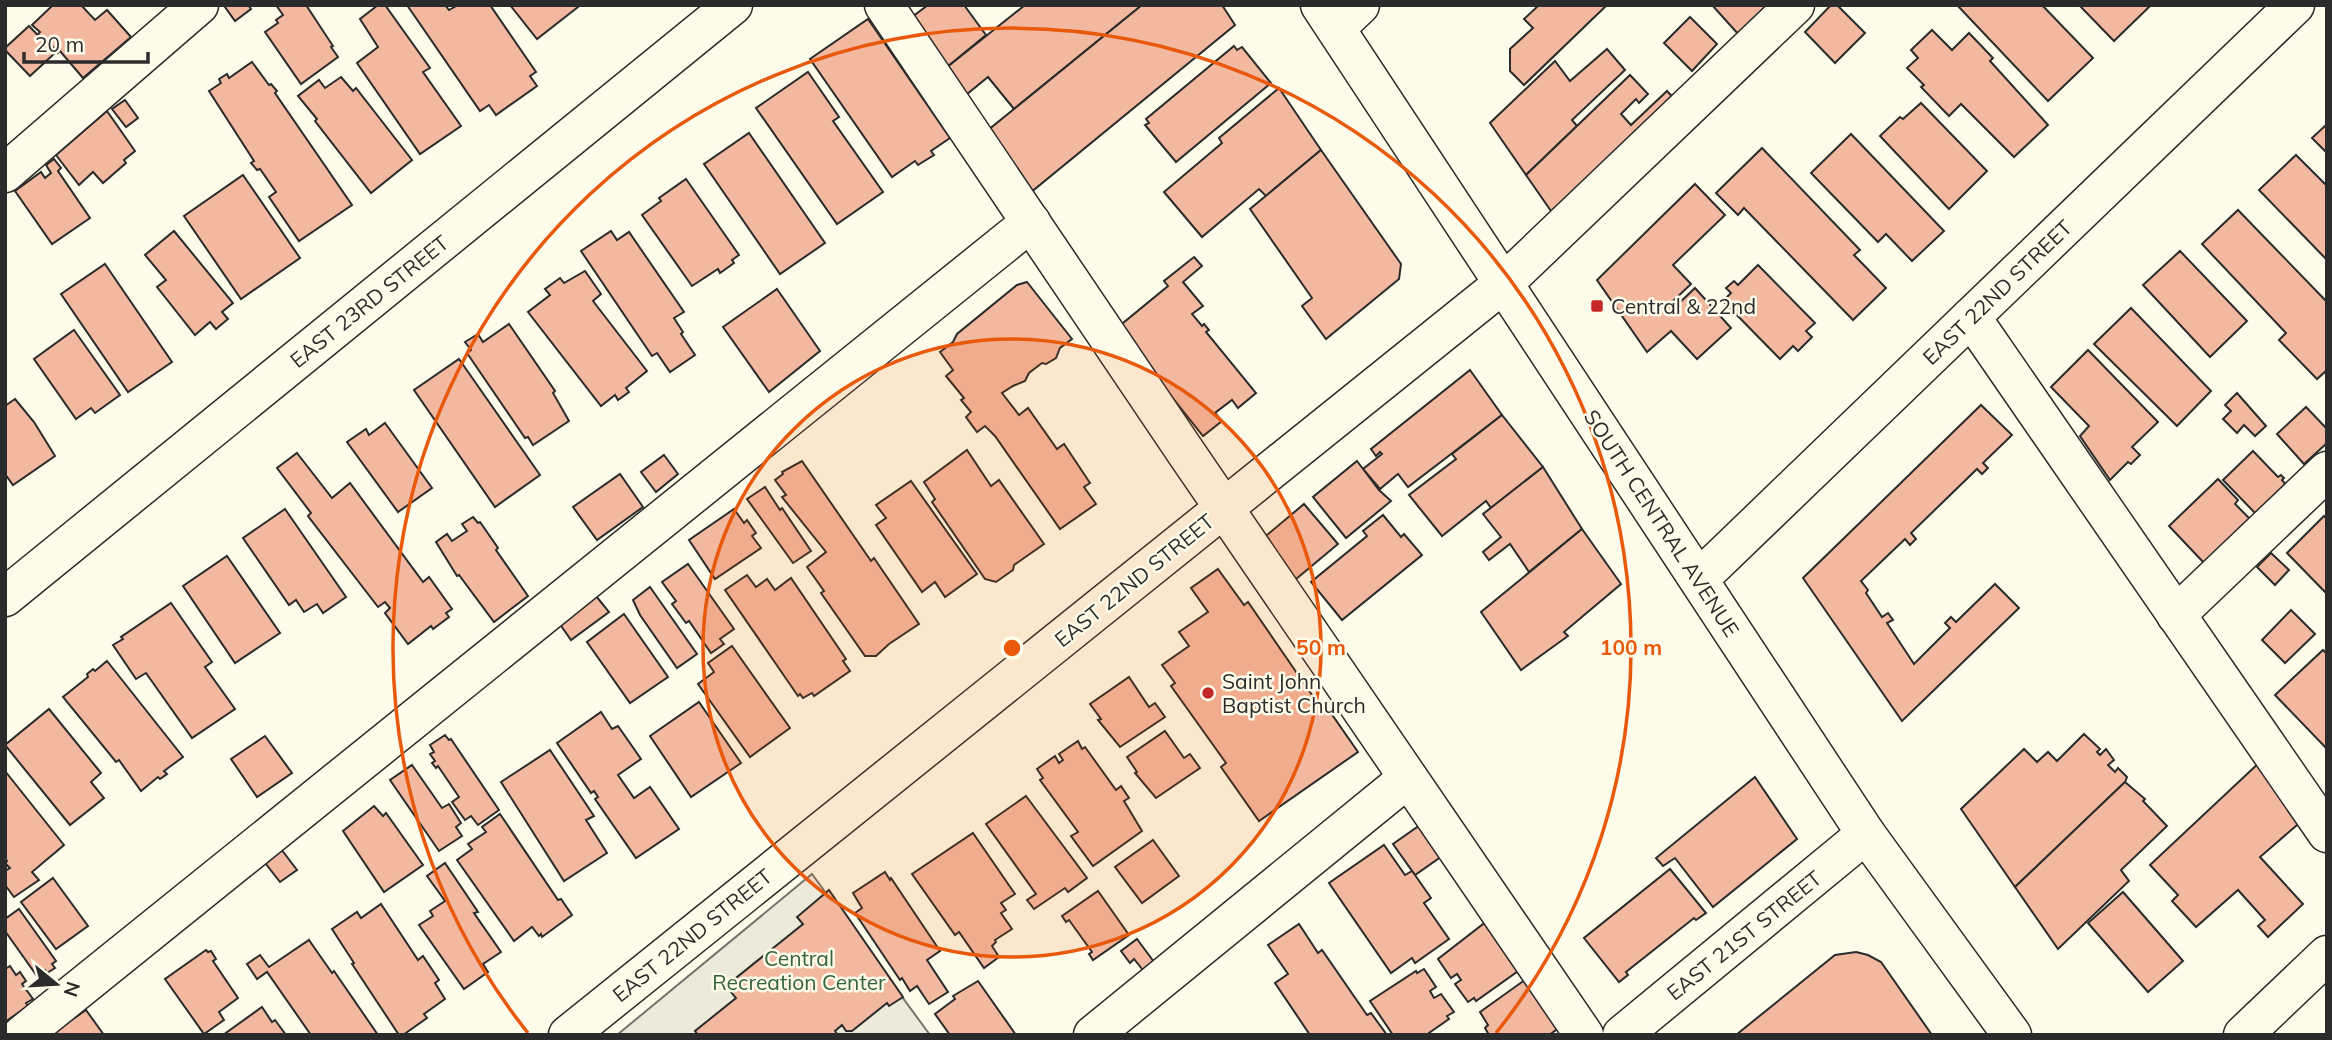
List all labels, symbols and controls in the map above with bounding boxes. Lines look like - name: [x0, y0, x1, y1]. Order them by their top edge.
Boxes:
- scale bar: [24, 21, 149, 65]
- text: 20 m: [35, 31, 84, 57]
- street label: EAST 22ND STREET: [1917, 214, 2077, 370]
- street label: EAST 23RD STREET: [285, 229, 454, 373]
- place label: Central & 22nd: [1611, 293, 1756, 319]
- marker: Central & 22nd: [1589, 298, 1605, 314]
- street label: SOUTH CENTRAL AVENUE: [1579, 405, 1745, 641]
- street label: EAST 22ND STREET: [1049, 508, 1219, 652]
- text: 50 m: [1296, 634, 1346, 660]
- text: 100 m: [1600, 634, 1662, 660]
- centre of rings: [1000, 636, 1024, 660]
- place label: Saint John Baptist Church: [1222, 668, 1366, 718]
- marker: Saint John Baptist Church: [1200, 685, 1216, 701]
- street label: EAST 22ND STREET: [607, 863, 777, 1007]
- street label: EAST 21ST STREET: [1661, 864, 1827, 1005]
- park label: Central Recreation Center: [712, 945, 886, 995]
- north arrow: [21, 949, 91, 1019]
- text: N: [59, 979, 86, 1000]

